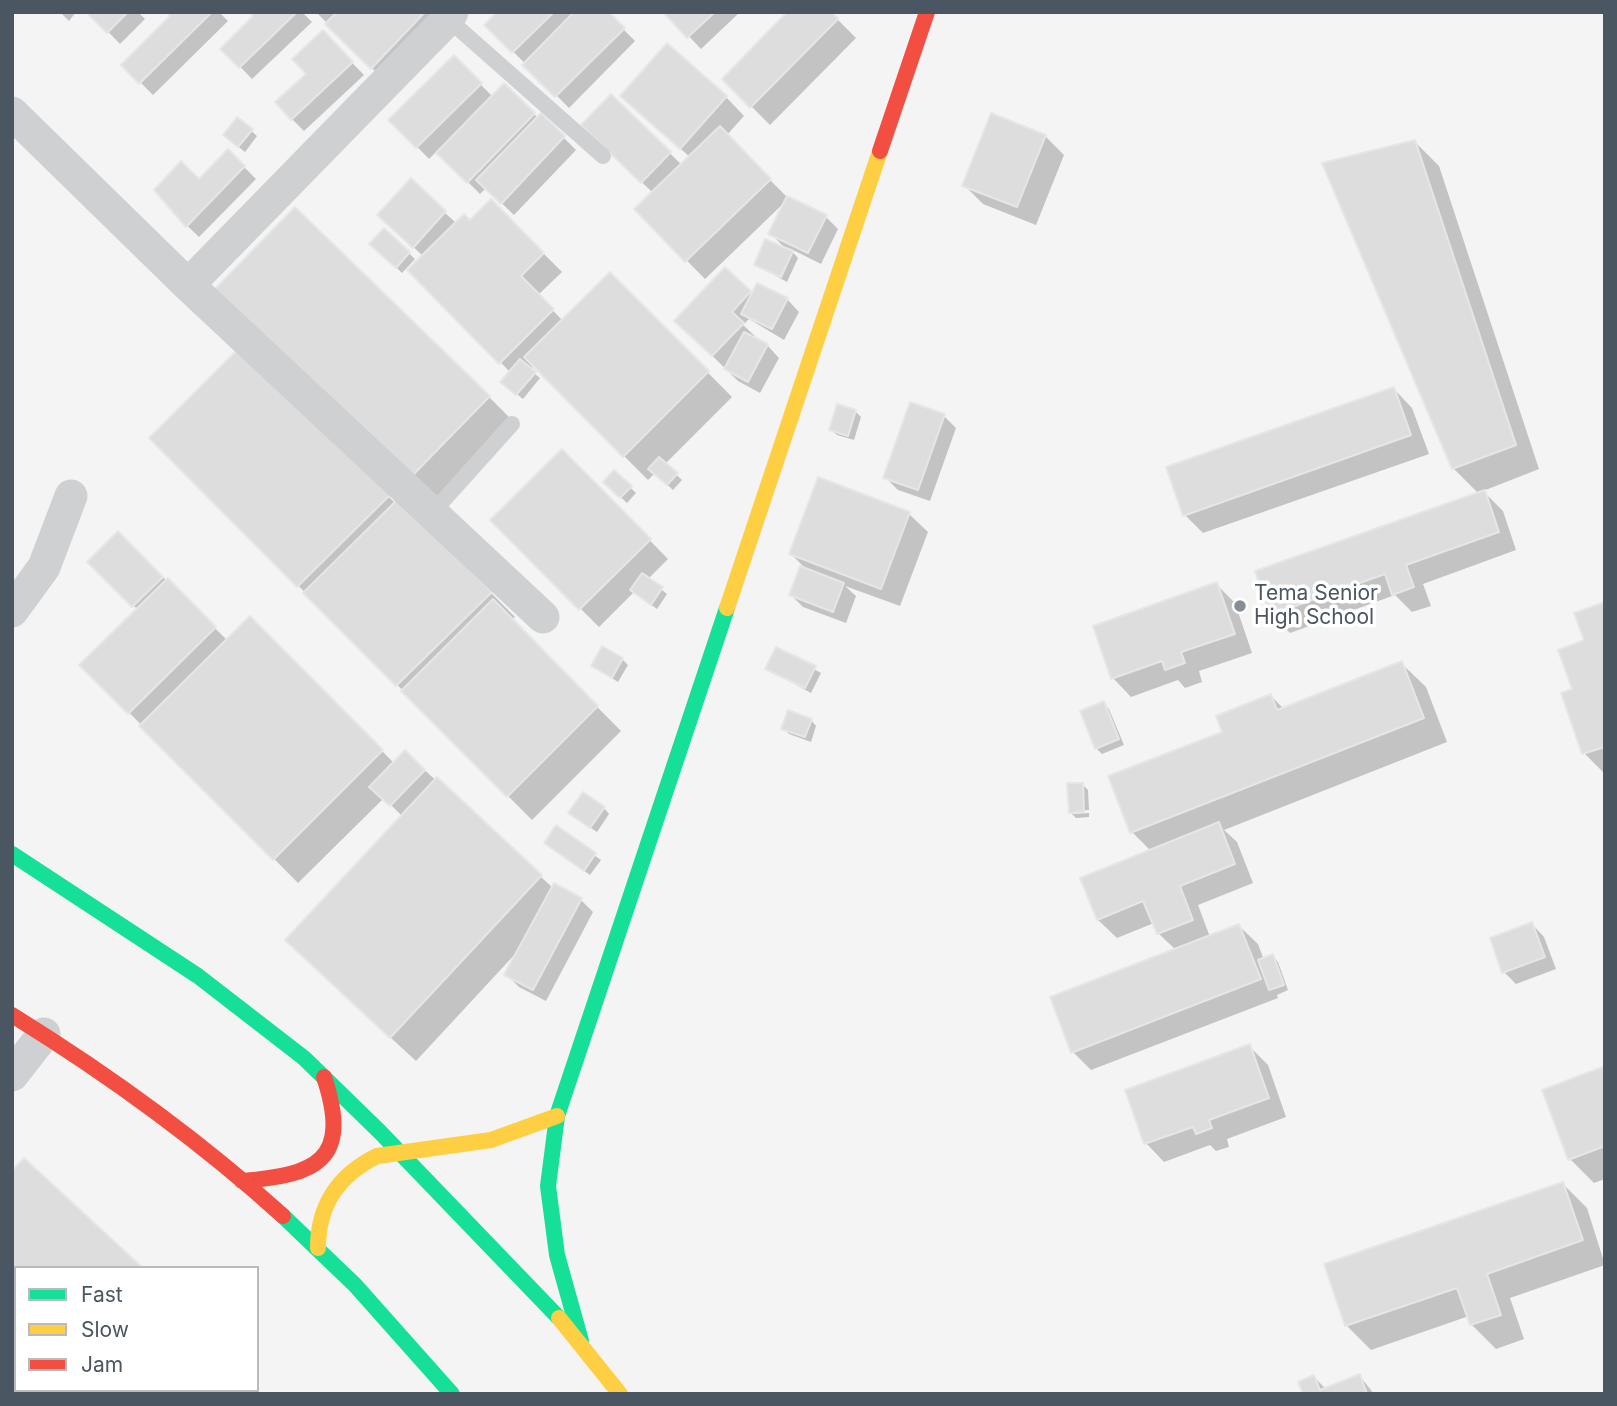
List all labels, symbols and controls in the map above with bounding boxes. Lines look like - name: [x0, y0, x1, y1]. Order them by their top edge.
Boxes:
- place label: Tema Senior High School: [1254, 581, 1378, 631]
- marker: Tema Senior High School: [1232, 598, 1248, 614]
- legend: [14, 1266, 259, 1392]
- text: Fast: [81, 1282, 123, 1307]
- text: Slow: [81, 1317, 129, 1342]
- text: Jam: [81, 1352, 123, 1377]

